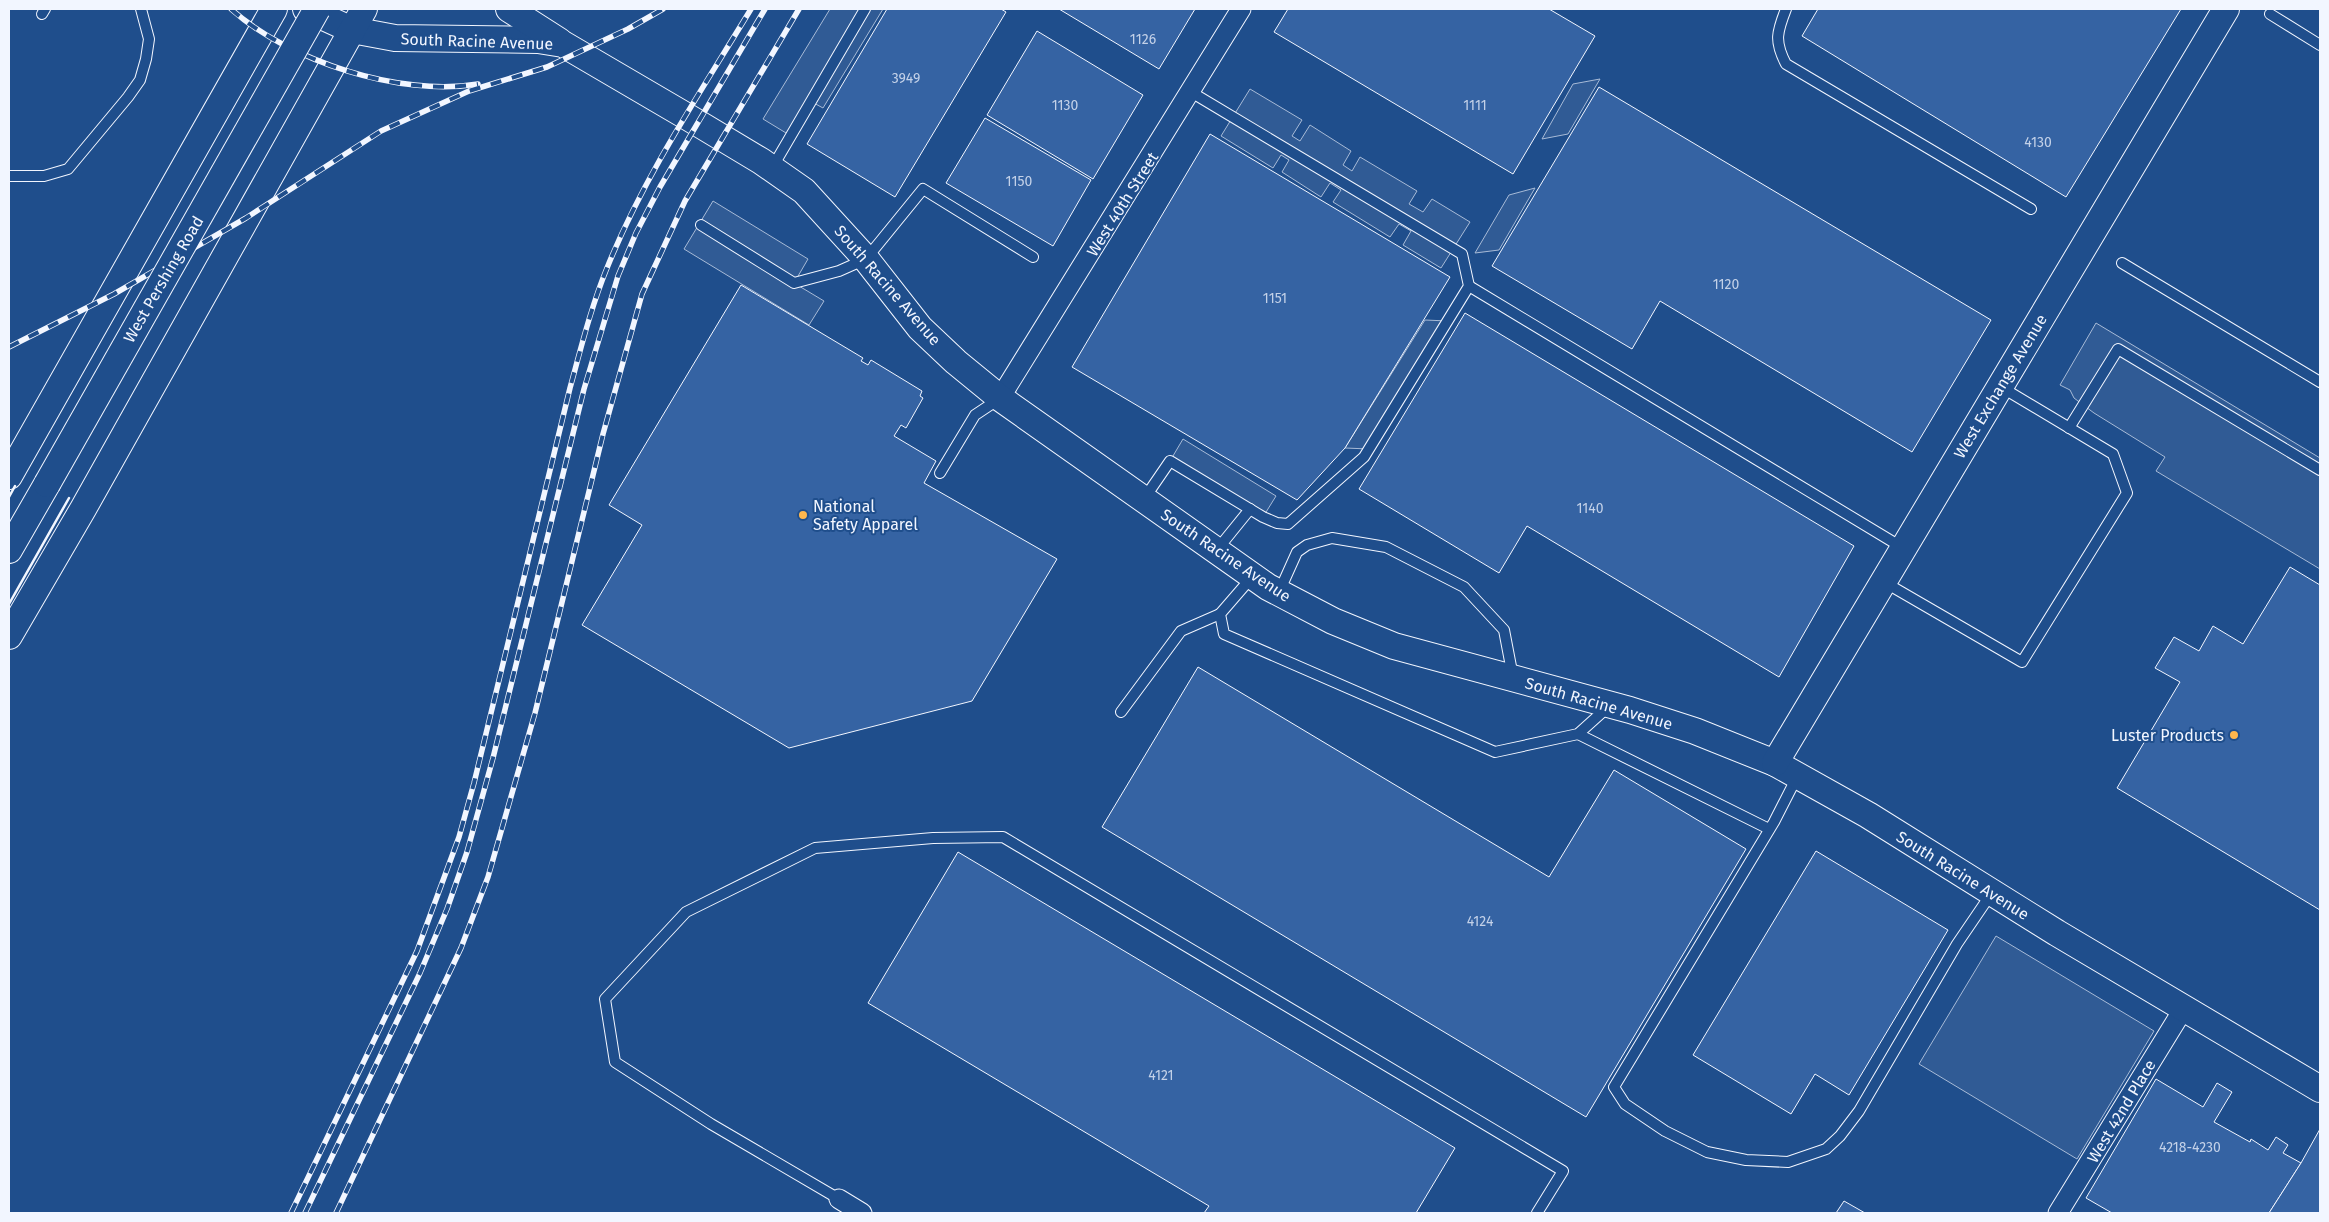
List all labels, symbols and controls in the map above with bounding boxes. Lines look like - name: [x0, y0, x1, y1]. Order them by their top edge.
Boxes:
- street label: South Racine Avenue: [400, 29, 554, 54]
- house number: 1126: [1130, 31, 1156, 48]
- house number: 3949: [892, 70, 920, 87]
- house number: 1130: [1052, 97, 1079, 114]
- house number: 1111: [1463, 97, 1487, 114]
- house number: 4130: [2024, 134, 2052, 151]
- street label: West 40th Street: [1083, 148, 1162, 260]
- house number: 1150: [1006, 173, 1033, 190]
- street label: West Pershing Road: [119, 213, 207, 346]
- street label: South Racine Avenue: [830, 222, 945, 349]
- house number: 1120: [1713, 276, 1740, 293]
- house number: 1151: [1263, 290, 1287, 307]
- street label: West Exchange Avenue: [1950, 311, 2051, 462]
- place label: National Safety Apparel: [813, 497, 918, 534]
- house number: 1140: [1576, 500, 1604, 517]
- street label: South Racine Avenue: [1157, 505, 1294, 606]
- marker: National Safety Apparel: [797, 509, 809, 521]
- street label: South Racine Avenue: [1523, 673, 1675, 734]
- place label: Luster Products: [2111, 726, 2224, 745]
- marker: Luster Products: [2228, 729, 2240, 741]
- street label: South Racine Avenue: [1893, 827, 2032, 924]
- house number: 4124: [1467, 913, 1494, 930]
- street label: West 42nd Place: [2083, 1056, 2160, 1166]
- house number: 4121: [1148, 1067, 1174, 1084]
- house number: 4218-4230: [2159, 1139, 2221, 1156]

